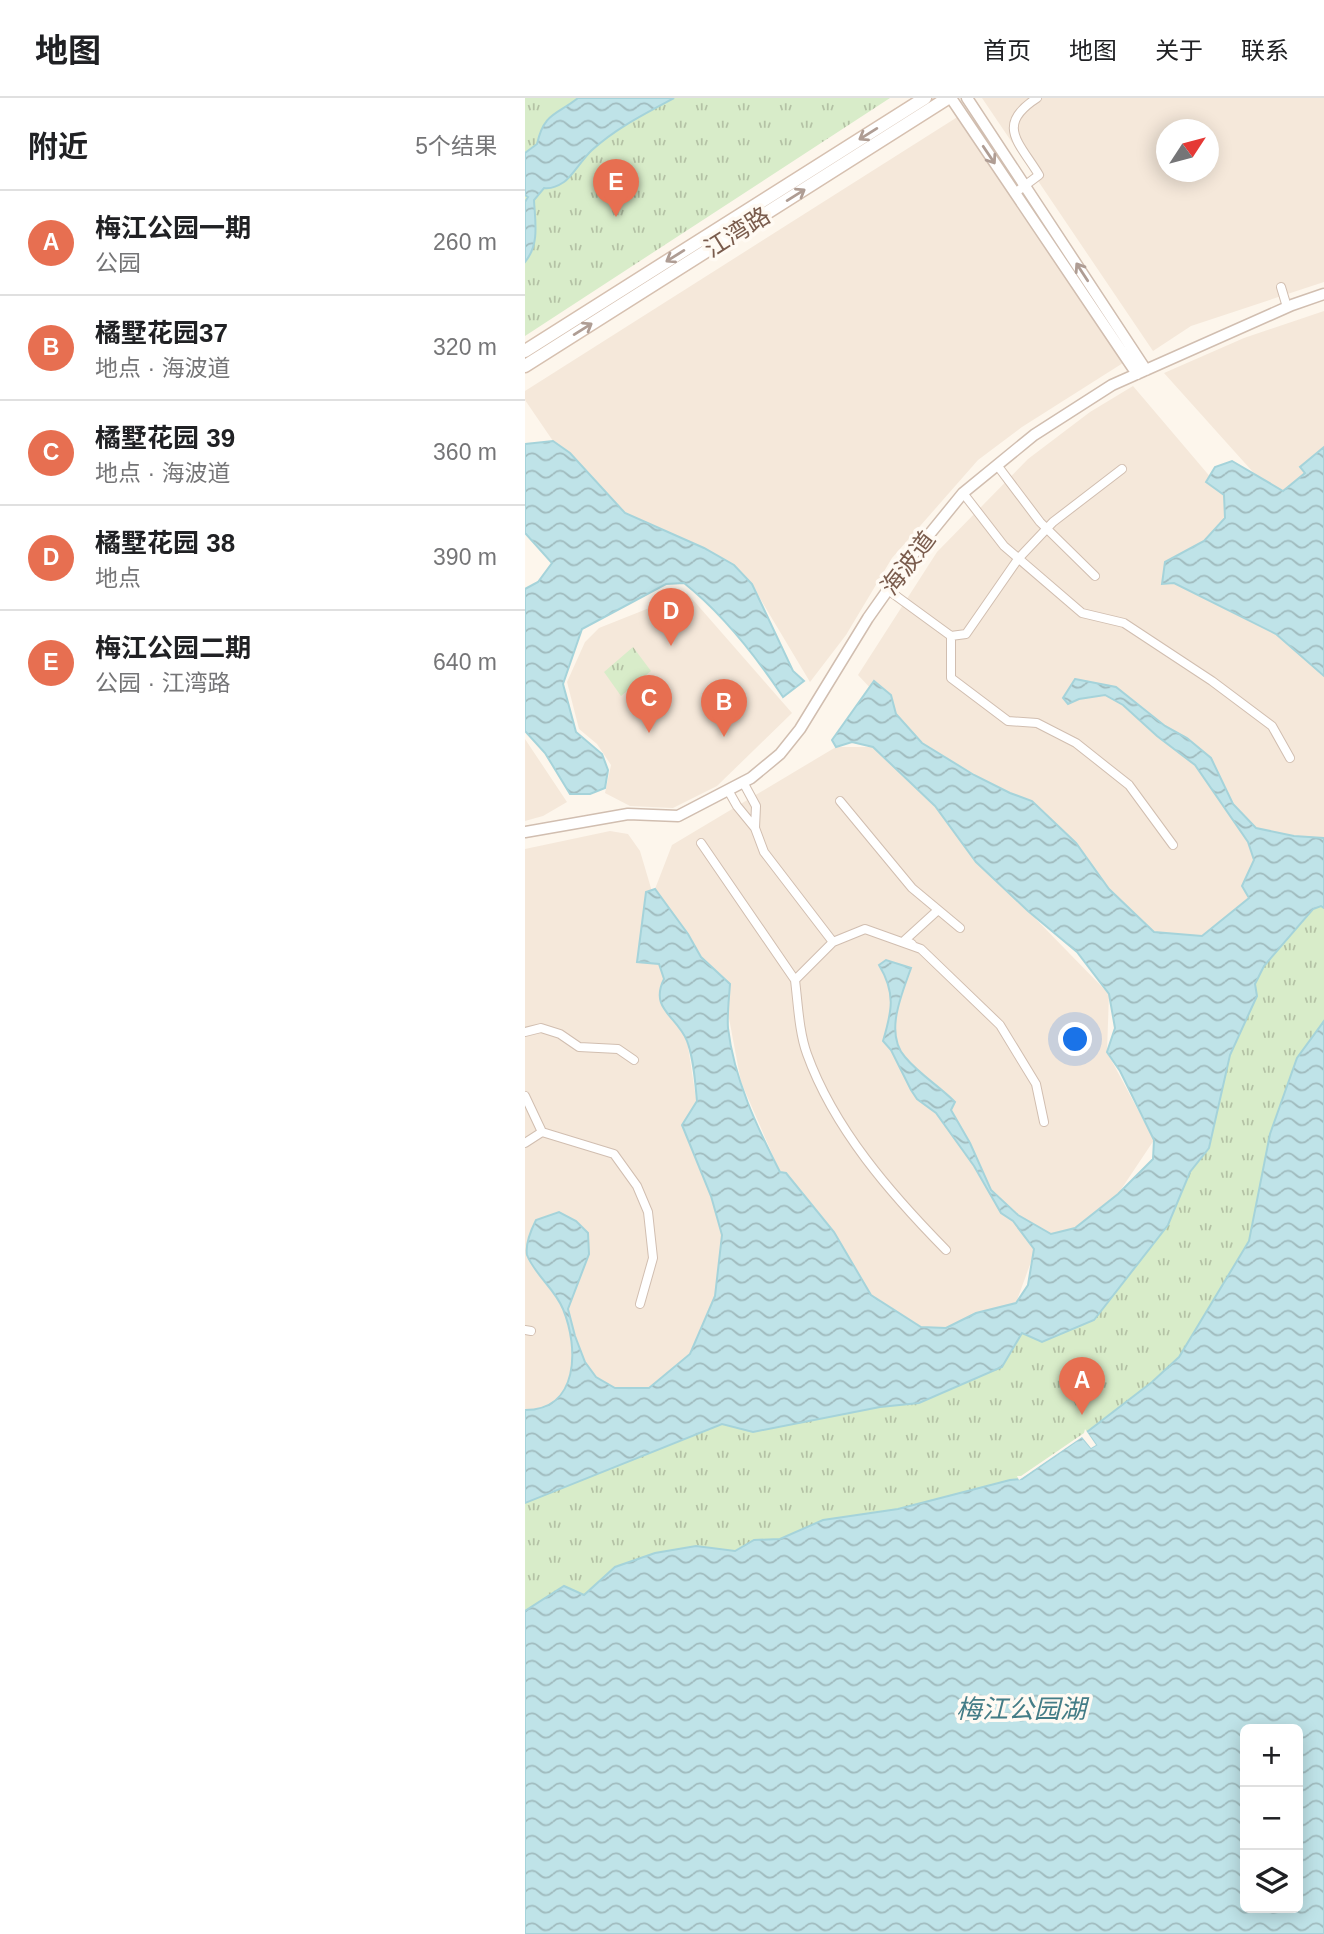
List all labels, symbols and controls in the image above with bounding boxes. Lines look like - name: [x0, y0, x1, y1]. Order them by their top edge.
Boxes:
- text: 地图: [35, 32, 101, 69]
- text: 首页: [983, 37, 1031, 64]
- text: 地图: [1069, 37, 1117, 64]
- text: 关于: [1155, 37, 1203, 64]
- text: 联系: [1241, 37, 1289, 64]
- north arrow: [1156, 119, 1219, 182]
- one-way arrow: [858, 128, 878, 142]
- text: 附近: [28, 130, 88, 163]
- text: 5个结果: [415, 133, 497, 159]
- one-way arrow: [983, 144, 997, 164]
- pin: E: [593, 159, 639, 217]
- one-way arrow: [785, 187, 805, 201]
- street label: 江湾路: [699, 201, 775, 263]
- text: 梅江公园一期: [95, 213, 251, 243]
- text: A: [43, 229, 59, 255]
- text: 260 m: [433, 229, 497, 255]
- one-way arrow: [666, 249, 686, 263]
- text: 公园: [95, 250, 141, 276]
- one-way arrow: [1074, 263, 1089, 282]
- text: 橘墅花园37: [95, 318, 228, 348]
- one-way arrow: [572, 322, 592, 336]
- text: B: [43, 334, 59, 360]
- text: 320 m: [433, 334, 497, 360]
- text: 地点 · 海波道: [95, 355, 230, 381]
- text: 橘墅花园 39: [95, 423, 235, 453]
- text: C: [43, 439, 59, 465]
- text: 360 m: [433, 439, 497, 465]
- text: 地点 · 海波道: [95, 460, 230, 486]
- street label: 海波道: [876, 526, 940, 600]
- text: 橘墅花园 38: [95, 528, 235, 558]
- text: D: [43, 544, 59, 570]
- text: 390 m: [433, 544, 497, 570]
- text: 地点: [95, 565, 141, 591]
- pin: D: [648, 588, 694, 646]
- text: 梅江公园二期: [95, 633, 251, 663]
- text: E: [43, 649, 59, 675]
- text: 640 m: [433, 649, 497, 675]
- text: 公园 · 江湾路: [95, 670, 230, 696]
- pin: C: [626, 675, 672, 733]
- pin: B: [701, 679, 747, 737]
- your location: [1058, 1022, 1092, 1056]
- pin: A: [1059, 1357, 1105, 1415]
- water label: 梅江公园湖: [956, 1694, 1090, 1724]
- map controls: [1240, 1724, 1303, 1913]
- button: +: [1240, 1724, 1303, 1787]
- button: −: [1240, 1787, 1303, 1850]
- button: layers: [1240, 1850, 1303, 1913]

